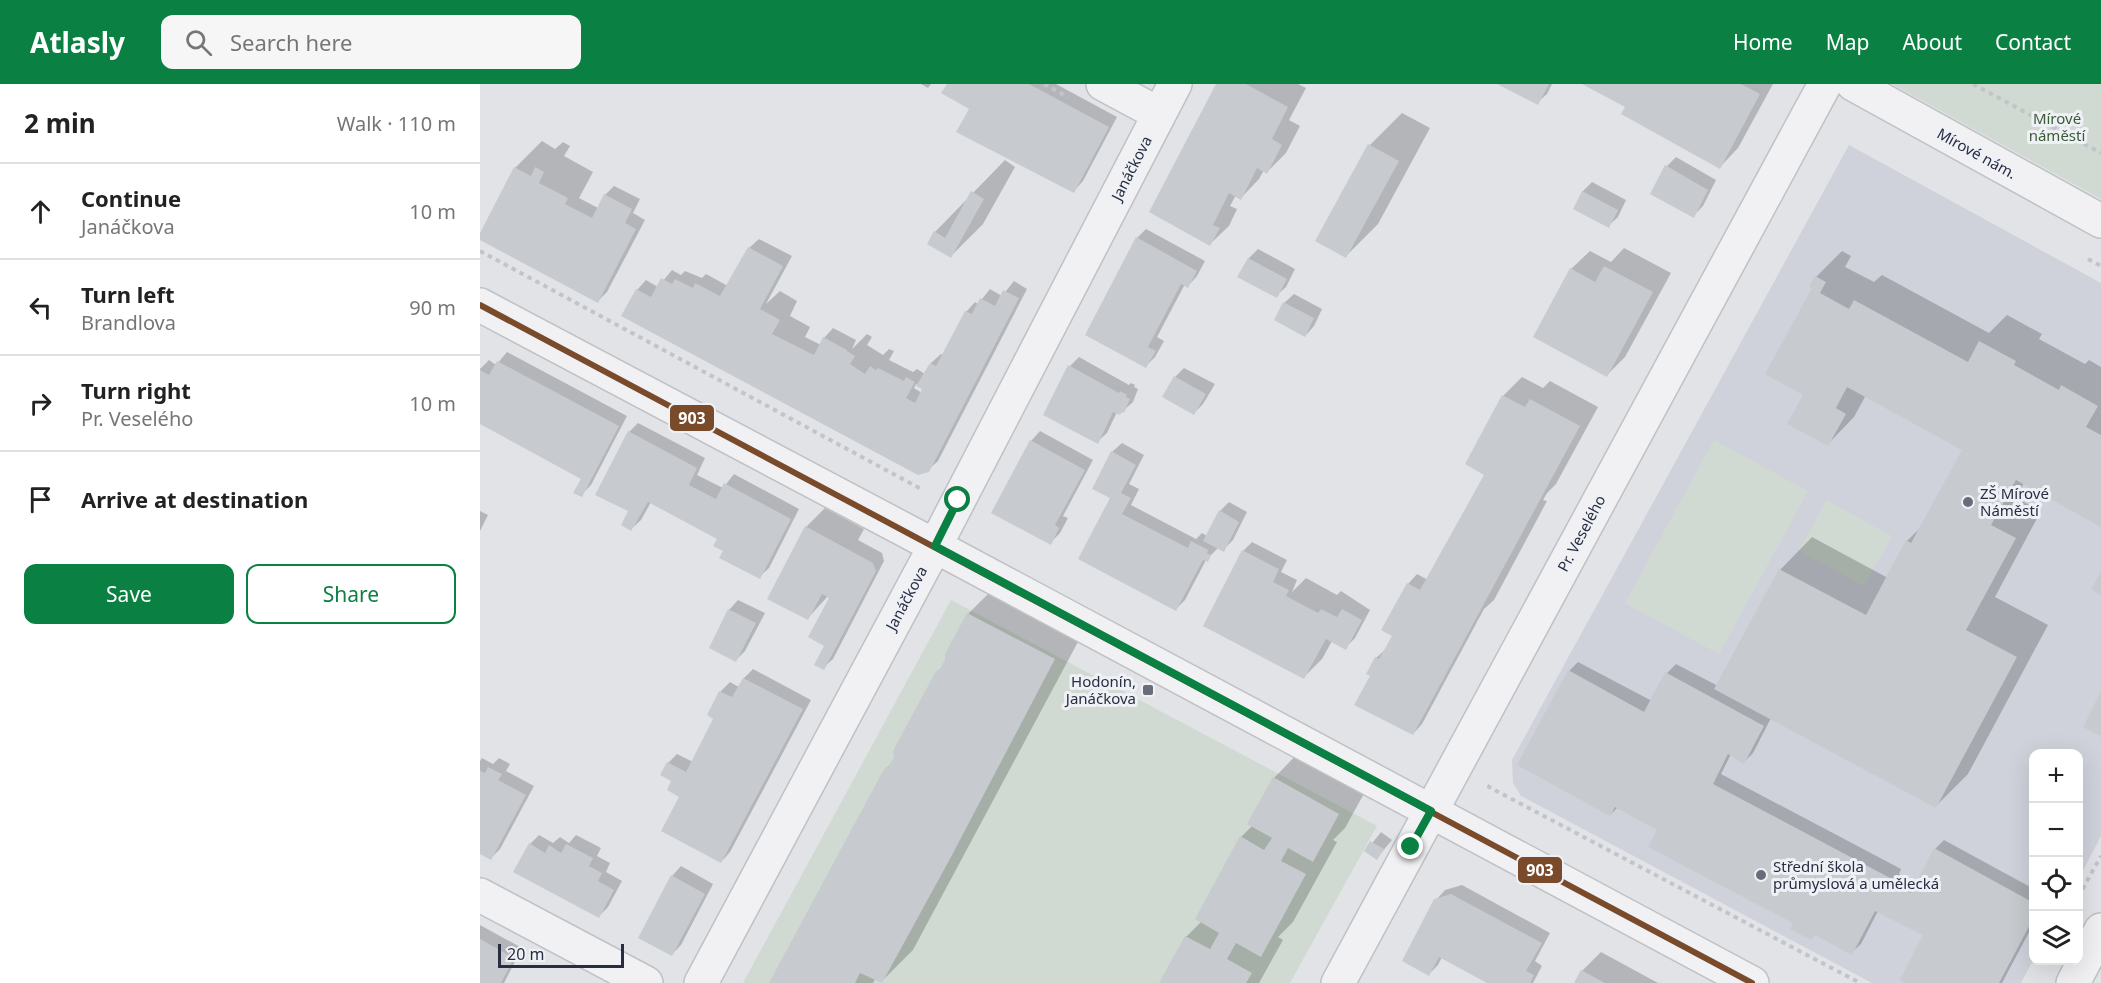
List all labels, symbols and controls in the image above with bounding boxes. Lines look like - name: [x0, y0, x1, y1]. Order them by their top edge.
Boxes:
- search box: [161, 15, 581, 69]
- text: Atlasly: [30, 23, 125, 61]
- icon: search: [182, 26, 215, 59]
- text: Search here: [230, 27, 352, 57]
- text: Home: [1733, 28, 1793, 56]
- text: Map: [1826, 28, 1869, 56]
- text: About: [1902, 28, 1962, 56]
- text: Contact: [1995, 28, 2071, 56]
- text: 2 min: [24, 105, 96, 141]
- park label: Mírové náměstí: [2029, 108, 2086, 145]
- text: Walk · 110 m: [337, 110, 456, 137]
- street label: Mírové nám.: [1934, 123, 2020, 183]
- street label: Janáčkova: [1105, 132, 1156, 206]
- text: Continue: [81, 183, 181, 213]
- icon: ahead: [24, 195, 57, 228]
- text: 10 m: [409, 198, 456, 225]
- text: Janáčkova: [81, 213, 175, 240]
- text: Turn left: [81, 279, 175, 309]
- icon: left: [24, 291, 57, 324]
- text: 90 m: [409, 294, 456, 321]
- text: Brandlova: [81, 309, 176, 336]
- text: Turn right: [81, 375, 191, 405]
- icon: right: [24, 387, 57, 420]
- text: 10 m: [409, 390, 456, 417]
- line badge: 903: [669, 404, 715, 432]
- text: Pr. Veselého: [81, 405, 193, 432]
- text: 903: [678, 407, 706, 429]
- icon: arrive: [24, 483, 57, 516]
- place label: ZŠ Mírové Náměstí: [1980, 483, 2049, 520]
- text: Arrive at destination: [81, 484, 308, 514]
- route start: [944, 486, 970, 512]
- street label: Pr. Veselého: [1552, 491, 1610, 575]
- marker: ZŠ Mírové Náměstí: [1961, 495, 1975, 509]
- street label: Janáčkova: [880, 562, 931, 635]
- button: Save: [24, 564, 234, 624]
- button: Share: [246, 564, 456, 624]
- place label: Hodonín, Janáčkova: [1064, 671, 1136, 708]
- marker: Hodonín, Janáčkova: [1141, 683, 1155, 697]
- map controls: [2029, 749, 2083, 965]
- button: +: [2029, 749, 2083, 803]
- button: −: [2029, 803, 2083, 857]
- route end: [1397, 833, 1423, 859]
- line badge: 903: [1517, 856, 1563, 884]
- place label: Střední škola průmyslová a umělecká: [1773, 856, 1939, 893]
- button: locate: [2029, 857, 2083, 911]
- text: 903: [1526, 859, 1554, 881]
- marker: Střední škola průmyslová a umělecká: [1754, 868, 1768, 882]
- button: layers: [2029, 911, 2083, 965]
- scale bar: [498, 941, 624, 968]
- text: 20 m: [507, 943, 544, 965]

